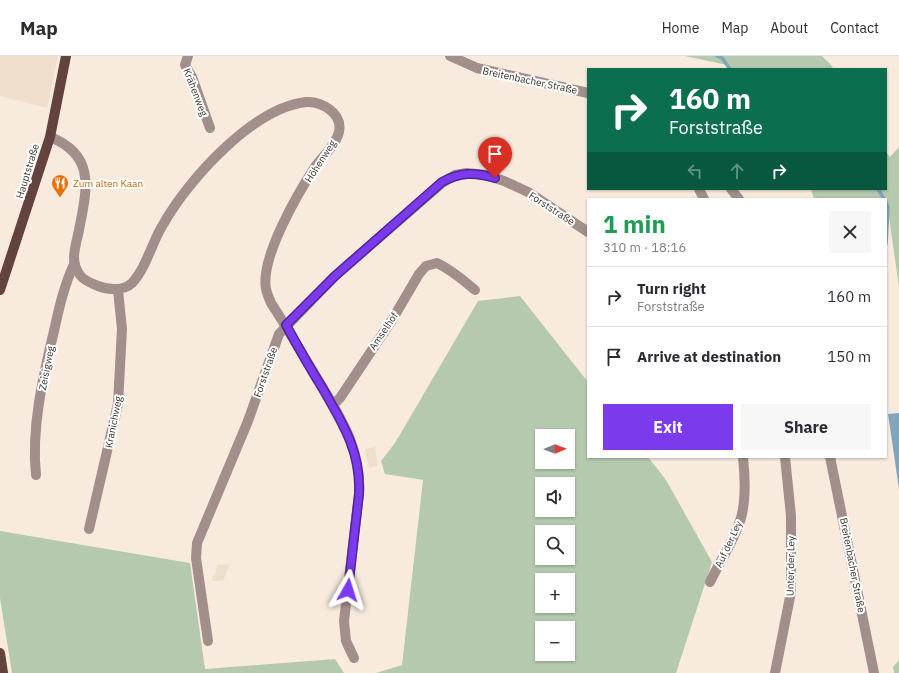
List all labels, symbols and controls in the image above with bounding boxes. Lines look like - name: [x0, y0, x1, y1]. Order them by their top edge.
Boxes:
- text: Map: [20, 16, 58, 40]
- text: Home: [662, 19, 699, 37]
- text: Map: [721, 19, 748, 37]
- text: About: [770, 19, 808, 37]
- text: Contact: [830, 19, 879, 37]
- street label: Breitenbacher Straße: [481, 64, 579, 97]
- street label: Krähenweg: [180, 66, 211, 119]
- text: 160 m: [669, 80, 751, 117]
- icon: right: [603, 84, 655, 136]
- text: Forststraße: [669, 116, 763, 139]
- street label: Höhenweg: [302, 137, 339, 185]
- pin: [478, 137, 512, 178]
- street label: Hauptstraße: [13, 142, 42, 200]
- icon: arrive: [484, 143, 506, 165]
- icon: left: [684, 160, 706, 182]
- icon: ahead: [726, 160, 748, 182]
- icon: right: [768, 160, 790, 182]
- restaurant icon: Zum alten Kaan: [50, 173, 70, 198]
- place label: Zum alten Kaan: [73, 177, 143, 190]
- street label: Forststraße: [526, 189, 578, 228]
- text: 1 min: [603, 208, 666, 240]
- button: close: [829, 211, 871, 253]
- text: 310 m · 18:16: [603, 239, 686, 256]
- text: Turn right: [637, 279, 706, 298]
- icon: right: [603, 286, 625, 308]
- text: 160 m: [827, 287, 871, 306]
- text: Forststraße: [637, 298, 705, 315]
- street label: Amselhof: [366, 309, 401, 353]
- street label: Zeisigweg: [36, 344, 57, 391]
- street label: Forststraße: [251, 345, 280, 399]
- icon: arrive: [603, 346, 625, 368]
- text: Arrive at destination: [637, 347, 781, 366]
- text: 150 m: [827, 347, 871, 366]
- street label: Kranichweg: [102, 394, 125, 449]
- button: Exit: [603, 404, 733, 450]
- button: Share: [741, 404, 871, 450]
- north arrow: [535, 429, 575, 469]
- map controls: [535, 429, 575, 661]
- button: sound: [535, 477, 575, 517]
- street label: Breitenbacher Straße: [837, 517, 868, 614]
- street label: Auf der Ley: [712, 519, 745, 570]
- button: search: [535, 525, 575, 565]
- street label: Unter der Ley: [783, 536, 798, 596]
- position arrow: [327, 569, 369, 611]
- button: +: [535, 573, 575, 613]
- button: −: [535, 621, 575, 661]

